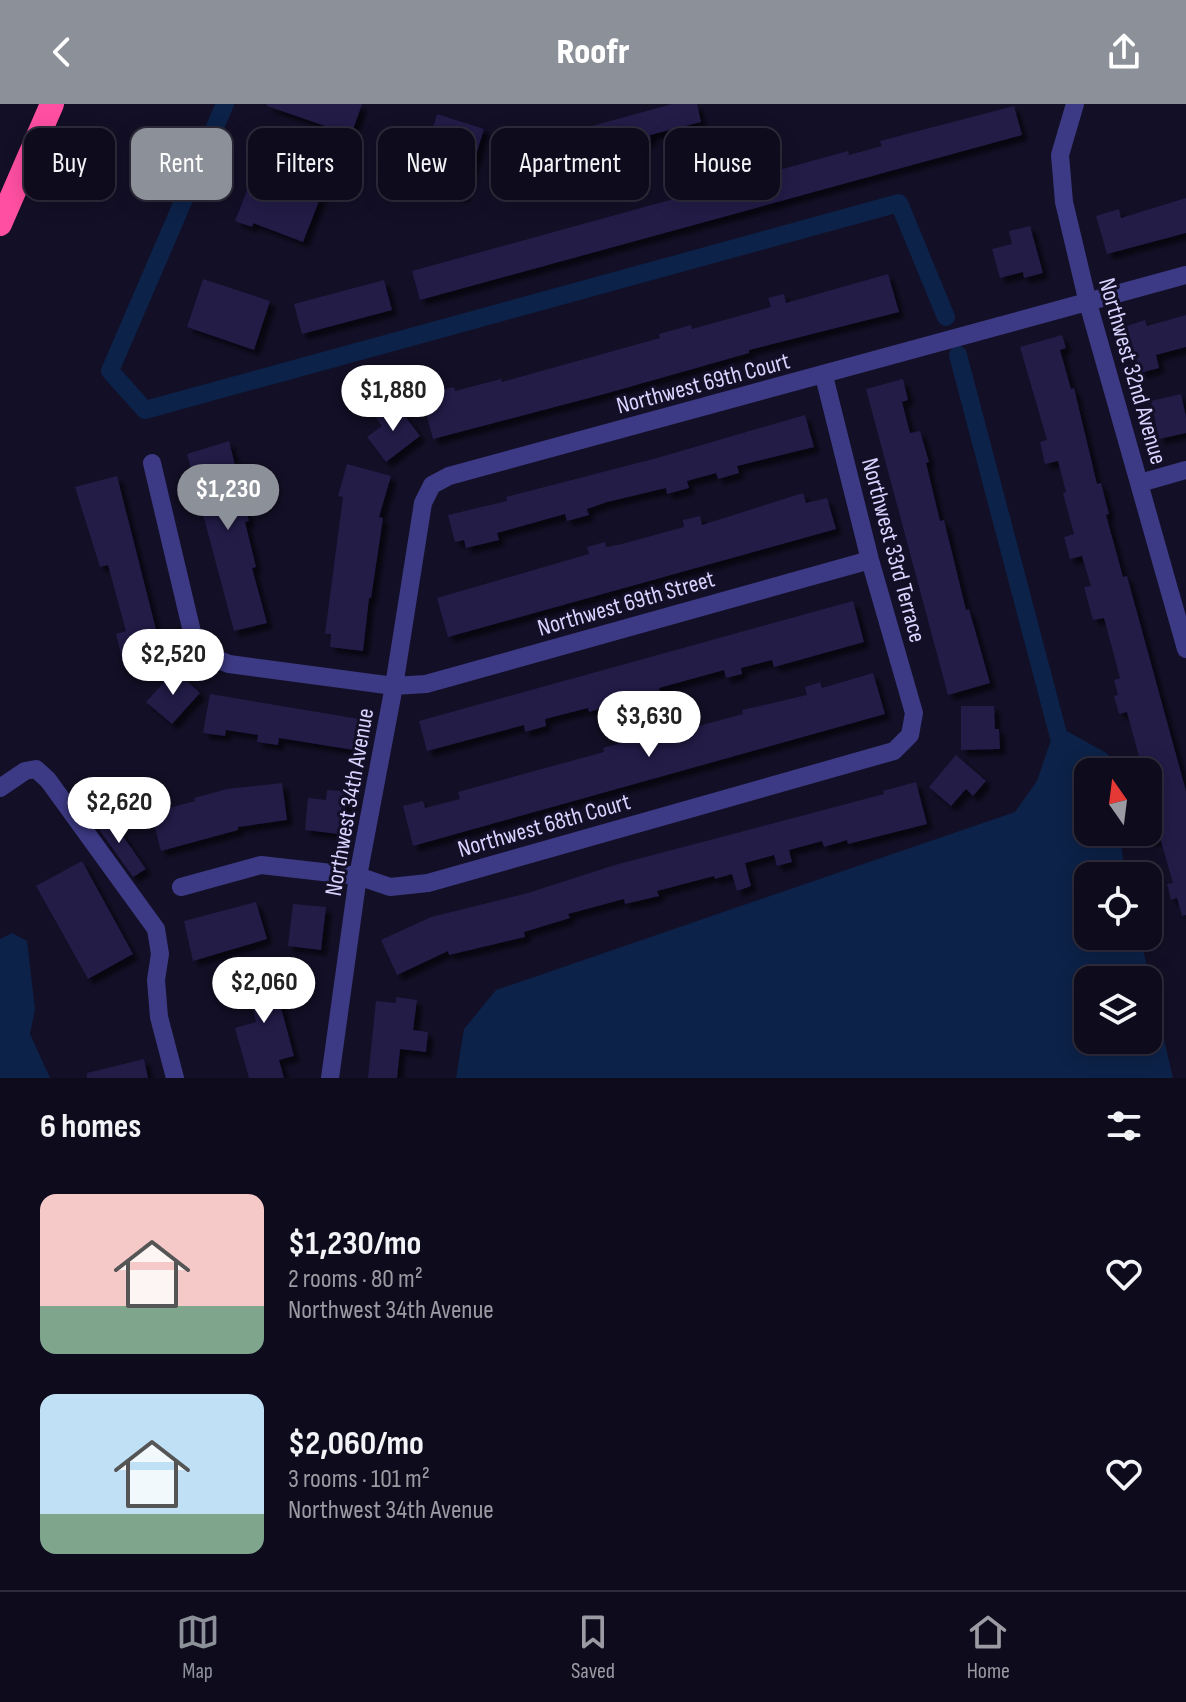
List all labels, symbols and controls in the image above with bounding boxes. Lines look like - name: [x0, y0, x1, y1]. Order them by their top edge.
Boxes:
- icon: back: [40, 30, 84, 74]
- icon: share: [1102, 30, 1146, 74]
- text: Roofr: [557, 31, 629, 74]
- chip: Buy: [24, 128, 115, 200]
- chip: Rent: [131, 128, 232, 200]
- chip: Filters: [248, 128, 362, 200]
- chip: New: [378, 128, 475, 200]
- chip: Apartment: [491, 128, 649, 200]
- chip: House: [665, 128, 780, 200]
- street label: Northwest 32nd Avenue: [1092, 275, 1173, 468]
- street label: Northwest 69th Court: [613, 346, 793, 421]
- pin: $1,880: [328, 365, 458, 433]
- text: $1,880: [359, 375, 427, 406]
- street label: Northwest 33rd Terrace: [855, 455, 932, 646]
- pin: $1,230: [163, 464, 293, 532]
- text: $1,230: [195, 474, 261, 505]
- street label: Northwest 69th Street: [534, 564, 718, 643]
- pin: $2,520: [108, 629, 238, 697]
- text: $2,520: [140, 639, 206, 670]
- pin: $3,630: [584, 691, 714, 759]
- text: $3,630: [616, 701, 682, 732]
- street label: Northwest 34th Avenue: [319, 706, 380, 898]
- north arrow: [1074, 758, 1162, 846]
- map controls: [1074, 758, 1162, 1054]
- pin: $2,620: [54, 777, 184, 845]
- text: $2,620: [86, 787, 152, 818]
- street label: Northwest 68th Court: [455, 787, 634, 864]
- button: locate: [1074, 862, 1162, 950]
- pin: $2,060: [199, 957, 329, 1025]
- button: layers: [1074, 966, 1162, 1054]
- text: $2,060: [230, 967, 298, 998]
- icon: filters: [1102, 1104, 1146, 1148]
- text: 6 homes: [40, 1106, 141, 1147]
- text: $1,230/mo: [288, 1223, 421, 1264]
- icon: home: [104, 1226, 200, 1322]
- icon: heart: [1102, 1252, 1146, 1296]
- text: 2 rooms · 80 m²: [288, 1264, 423, 1295]
- text: Northwest 34th Avenue: [288, 1295, 494, 1326]
- text: $2,060/mo: [288, 1423, 424, 1464]
- icon: home: [104, 1426, 200, 1522]
- icon: heart: [1102, 1452, 1146, 1496]
- text: 3 rooms · 101 m²: [288, 1464, 430, 1495]
- text: Northwest 34th Avenue: [288, 1495, 494, 1526]
- tab: Map: [176, 1610, 220, 1685]
- tab: Saved: [571, 1610, 615, 1685]
- tab: Home: [966, 1610, 1010, 1685]

